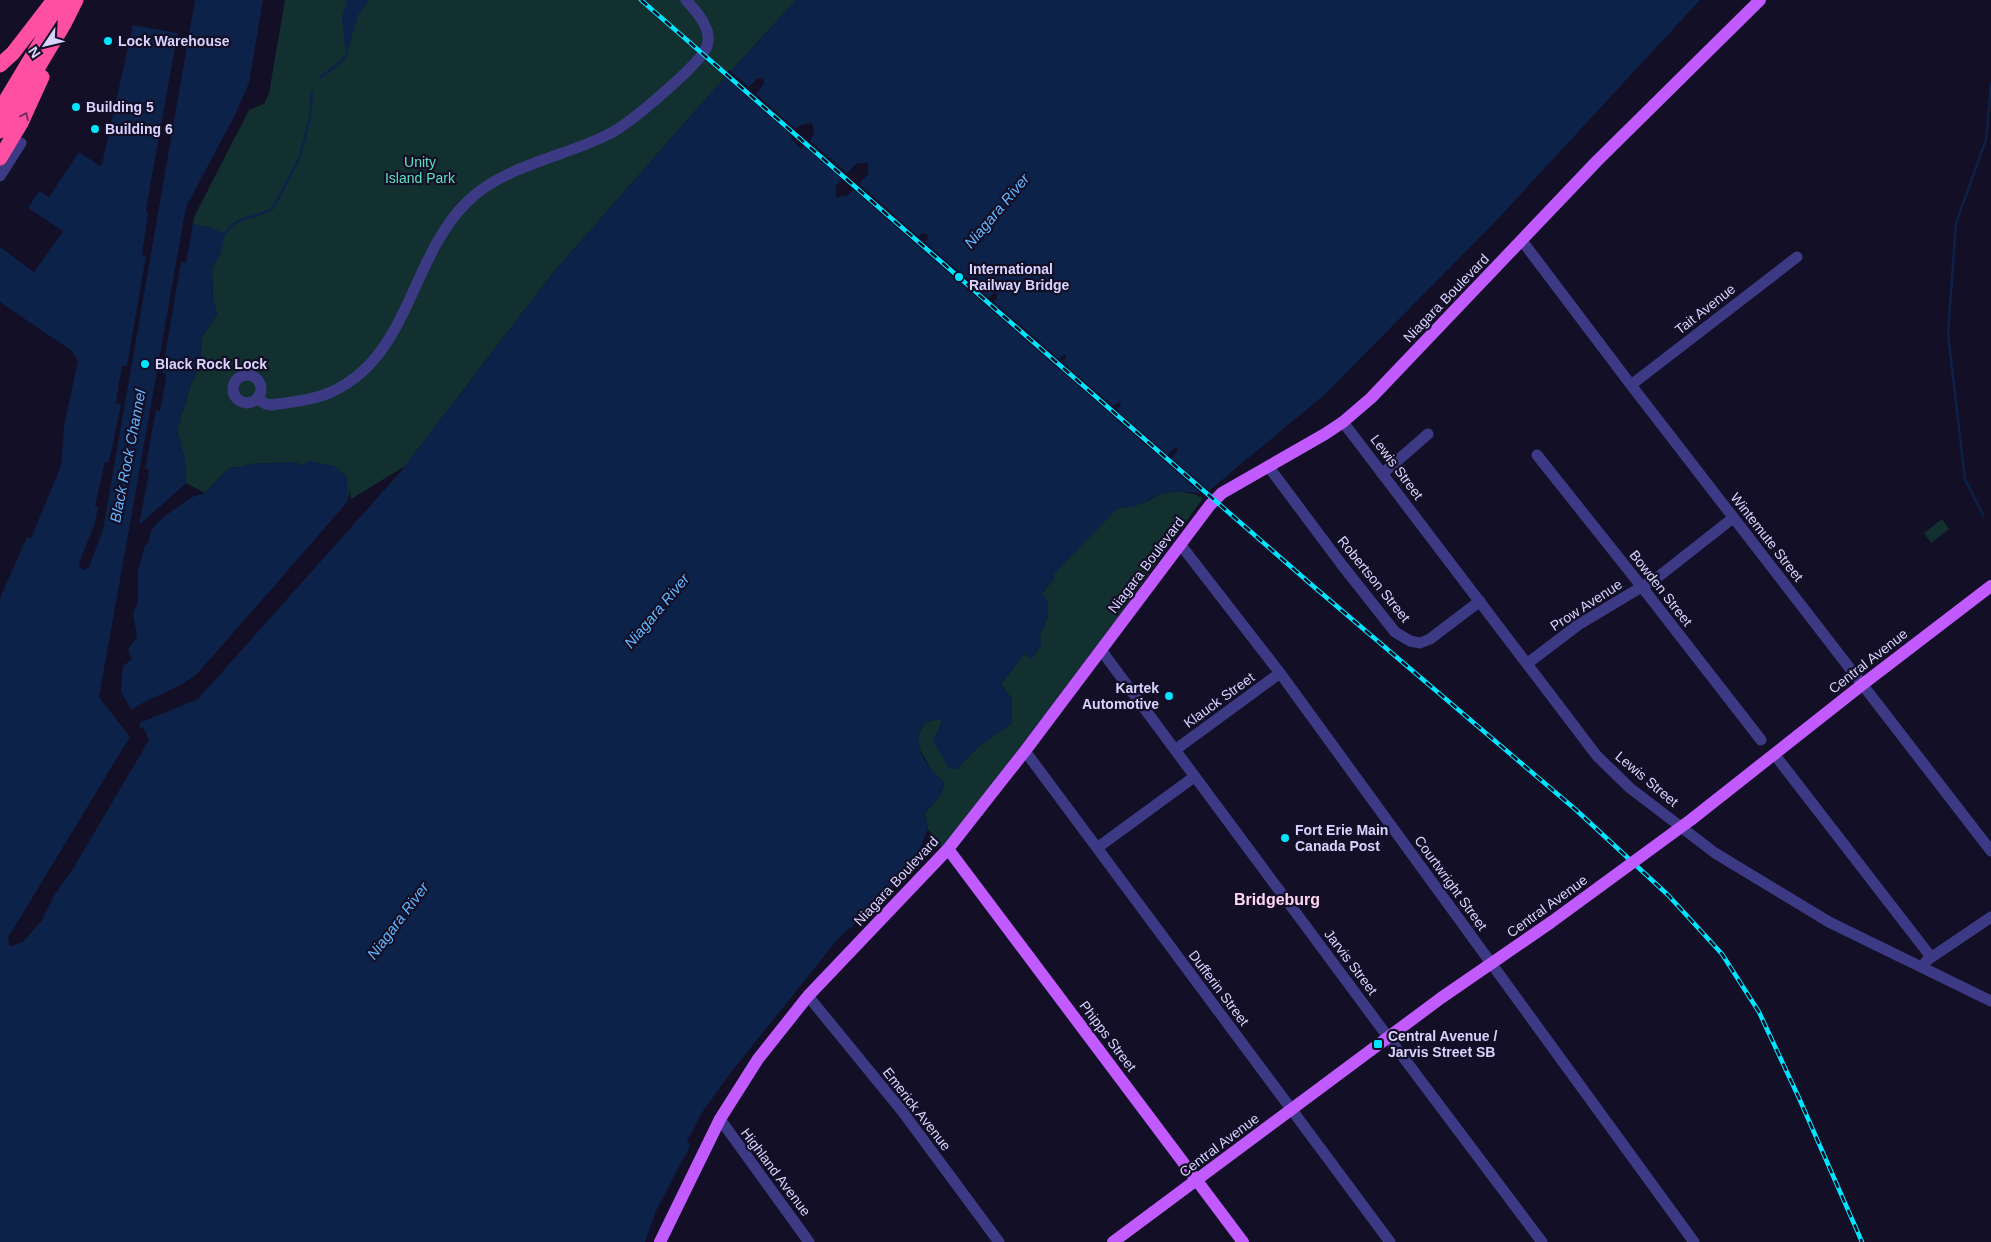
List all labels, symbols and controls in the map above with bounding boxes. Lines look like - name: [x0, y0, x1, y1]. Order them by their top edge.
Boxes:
- north arrow: [20, 20, 70, 70]
- place label: Lock Warehouse: [118, 33, 230, 49]
- marker: Lock Warehouse: [102, 35, 114, 47]
- text: N: [25, 44, 44, 61]
- place label: Building 5: [86, 99, 154, 115]
- marker: Building 5: [70, 101, 82, 113]
- one-way arrow: [18, 112, 28, 121]
- place label: Building 6: [105, 121, 173, 137]
- marker: Building 6: [89, 123, 101, 135]
- park label: Unity Island Park: [385, 154, 456, 186]
- water label: Niagara River: [961, 169, 1033, 251]
- street label: Niagara Boulevard: [1400, 251, 1492, 345]
- place label: International Railway Bridge: [969, 261, 1070, 293]
- marker: International Railway Bridge: [953, 271, 965, 283]
- street label: Tait Avenue: [1672, 280, 1739, 338]
- place label: Black Rock Lock: [155, 356, 267, 372]
- marker: Black Rock Lock: [139, 358, 151, 370]
- water label: Black Rock Channel: [106, 387, 149, 524]
- street label: Lewis Street: [1367, 431, 1427, 503]
- street label: Wintemute Street: [1727, 489, 1807, 585]
- street label: Niagara Boulevard: [1105, 514, 1187, 616]
- street label: Robertson Street: [1334, 533, 1414, 625]
- street label: Bowden Street: [1626, 547, 1696, 629]
- water label: Niagara River: [621, 569, 693, 651]
- street label: Prow Avenue: [1547, 576, 1625, 634]
- street label: Central Avenue: [1825, 625, 1911, 697]
- street label: Klauck Street: [1181, 669, 1257, 731]
- place label: Kartek Automotive: [1082, 680, 1159, 712]
- marker: Kartek Automotive: [1163, 690, 1175, 702]
- street label: Lewis Street: [1612, 748, 1682, 810]
- place label: Fort Erie Main Canada Post: [1295, 822, 1388, 854]
- marker: Fort Erie Main Canada Post: [1279, 832, 1291, 844]
- street label: Niagara Boulevard: [851, 833, 941, 929]
- street label: Courtwright Street: [1411, 833, 1491, 933]
- street label: Central Avenue: [1504, 871, 1590, 941]
- water label: Niagara River: [363, 878, 433, 962]
- district label: Bridgeburg: [1234, 891, 1320, 908]
- street label: Jarvis Street: [1321, 926, 1381, 998]
- street label: Dufferin Street: [1186, 947, 1253, 1029]
- street label: Phipps Street: [1076, 998, 1140, 1074]
- place label: Central Avenue / Jarvis Street SB: [1388, 1028, 1498, 1060]
- marker: Central Avenue / Jarvis Street SB: [1372, 1038, 1384, 1050]
- street label: Emerick Avenue: [880, 1064, 954, 1154]
- street label: Central Avenue: [1176, 1110, 1262, 1180]
- street label: Highland Avenue: [738, 1125, 814, 1219]

